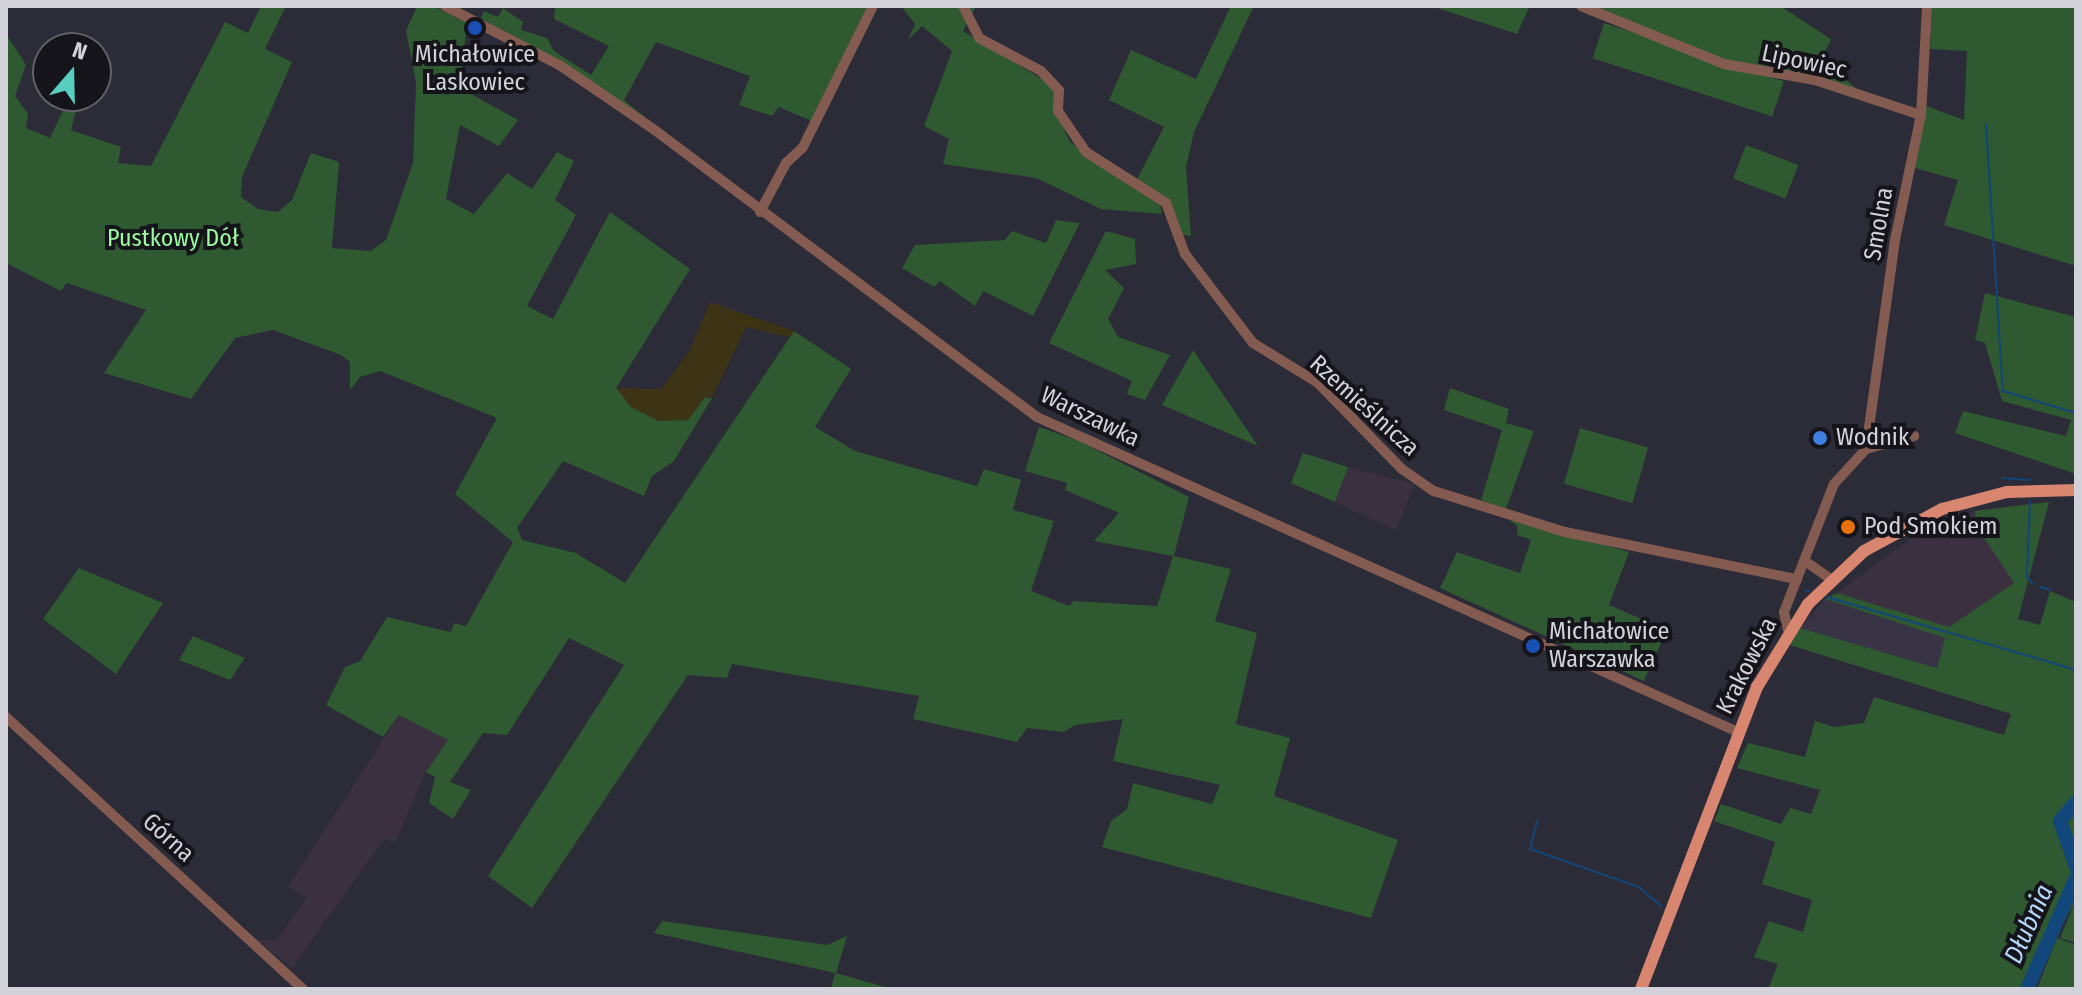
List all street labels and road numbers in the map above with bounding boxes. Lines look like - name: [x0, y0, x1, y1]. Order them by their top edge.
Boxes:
- street label: Lipowiec: [1759, 39, 1849, 85]
- street label: Smolna: [1858, 185, 1900, 263]
- street label: Rzemieślnicza: [1303, 349, 1425, 463]
- street label: Warszawka: [1036, 381, 1144, 453]
- street label: Krakowska: [1711, 613, 1783, 719]
- street label: Górna: [136, 808, 200, 868]

